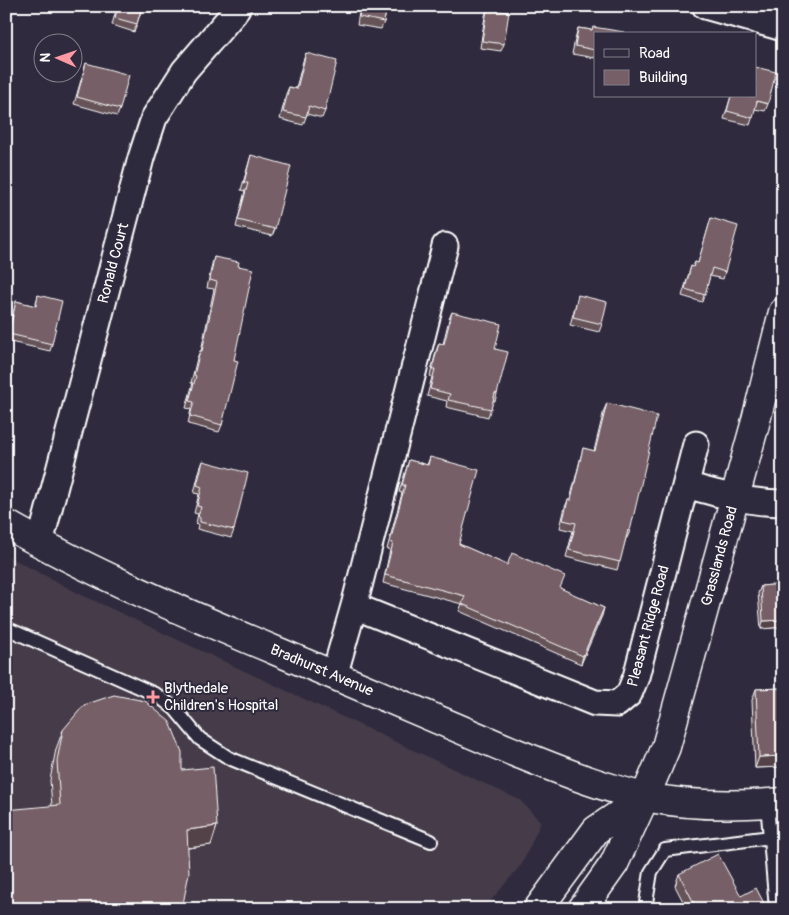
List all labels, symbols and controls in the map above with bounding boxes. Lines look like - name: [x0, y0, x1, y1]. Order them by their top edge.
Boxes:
- north arrow: [32, 32, 82, 82]
- legend: [594, 32, 756, 98]
- text: Road: [639, 44, 670, 63]
- text: N: [37, 53, 54, 63]
- text: Building: [639, 68, 687, 87]
- street label: Ronald Court: [94, 220, 134, 305]
- street label: Grasslands Road: [697, 504, 742, 608]
- street label: Pleasant Ridge Road: [623, 563, 674, 689]
- street label: Bradhurst Avenue: [267, 640, 377, 701]
- place label: Blythedale Children's Hospital: [164, 679, 278, 715]
- marker: Blythedale Children's Hospital: [146, 690, 160, 704]

